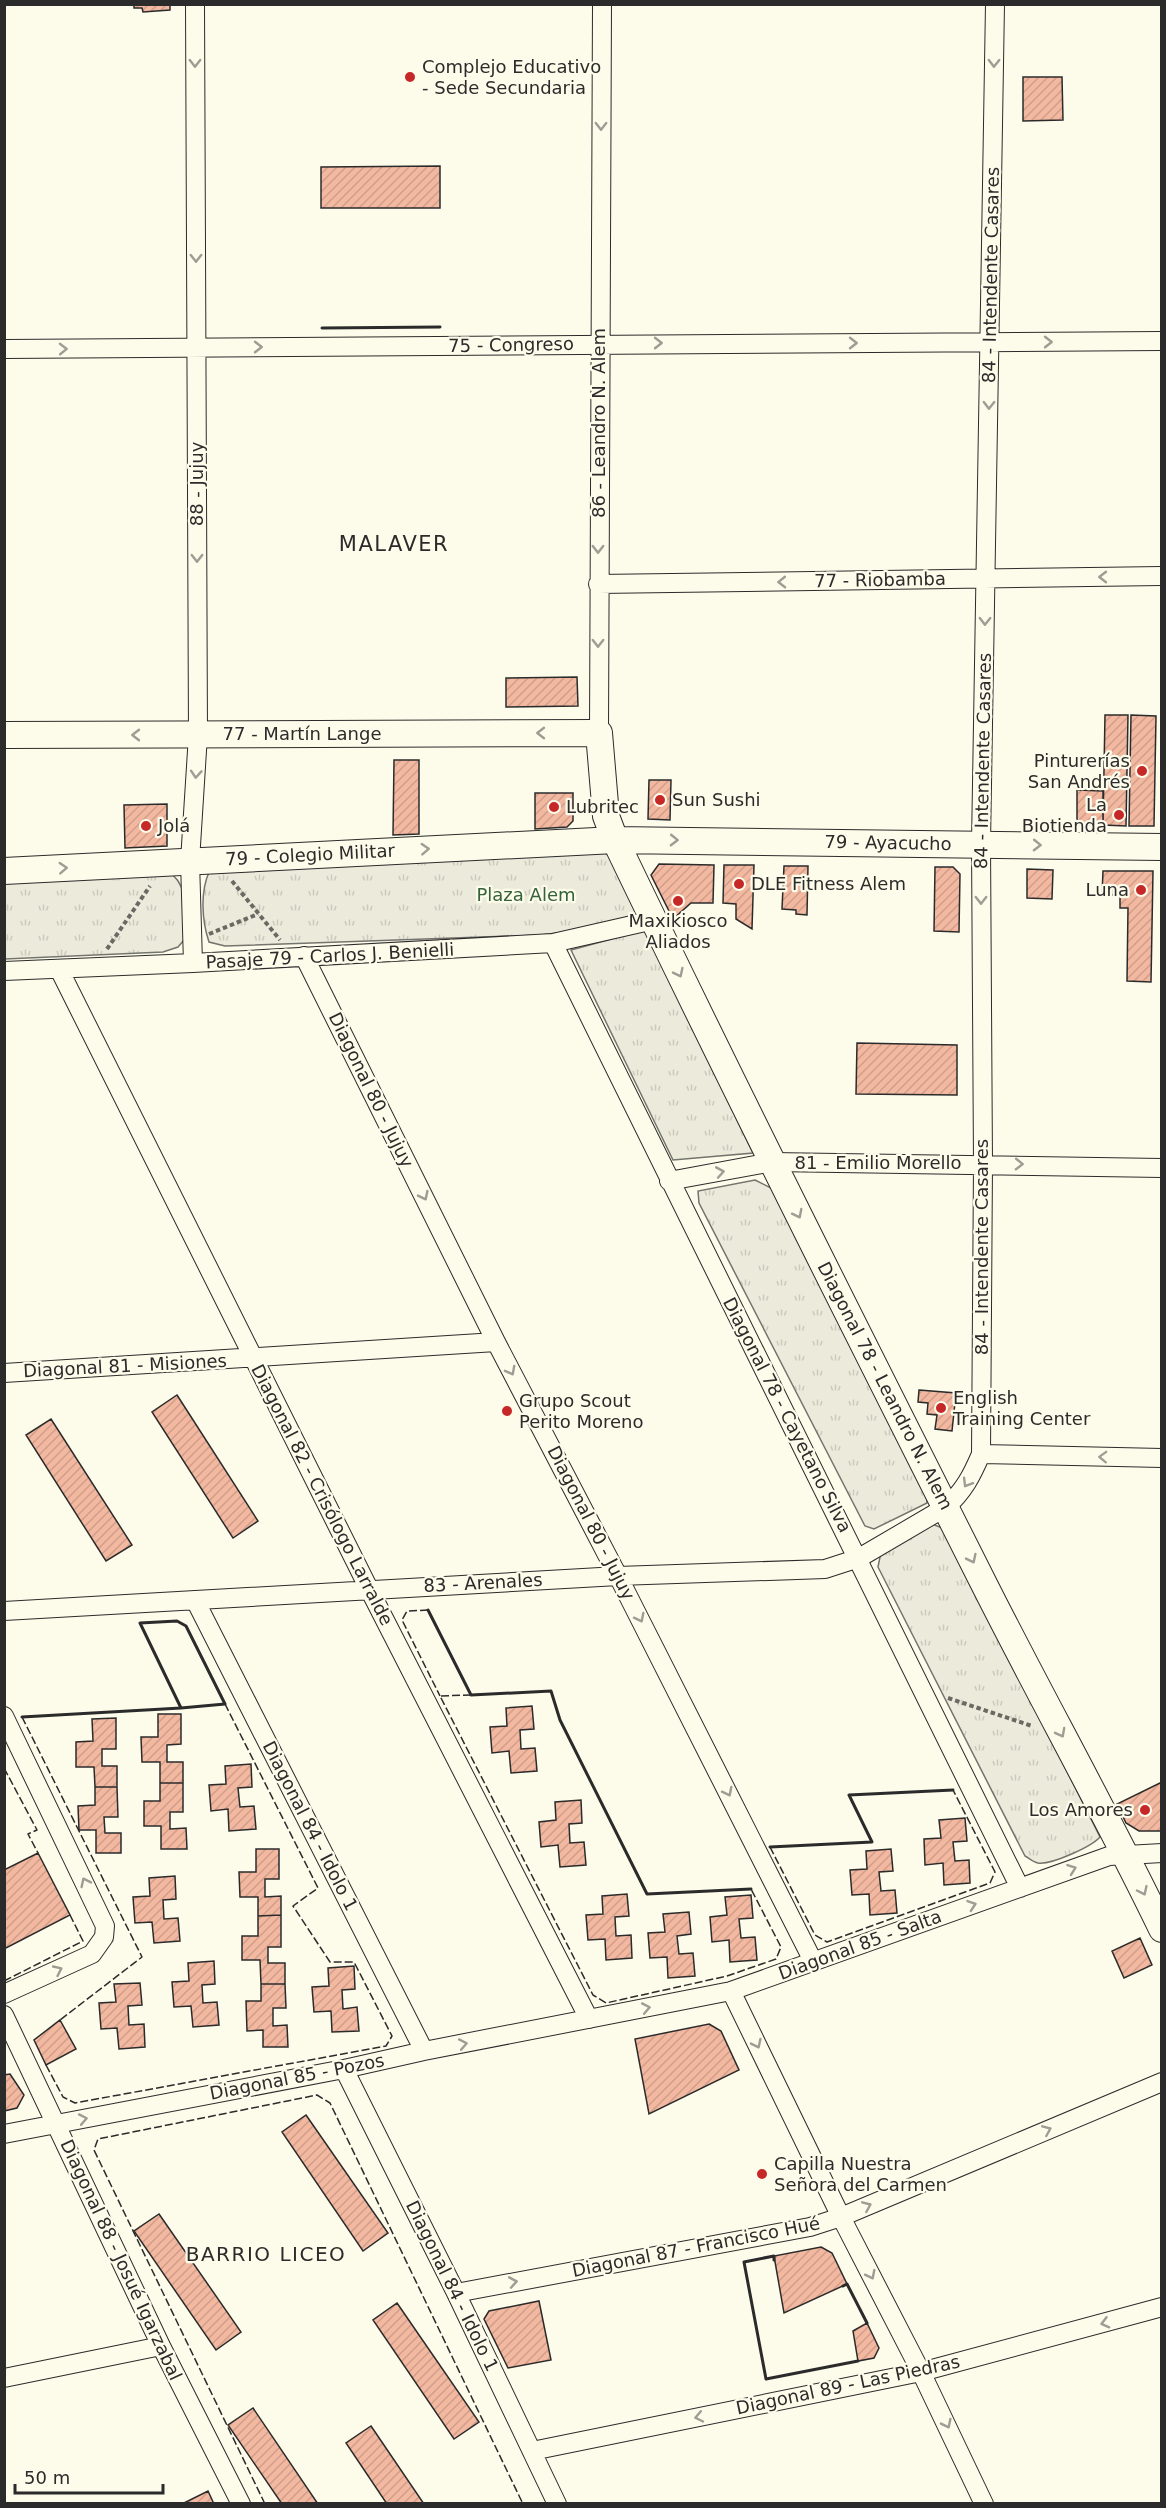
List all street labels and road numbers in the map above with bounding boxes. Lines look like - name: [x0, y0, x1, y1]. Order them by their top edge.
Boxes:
- street label: 84 - Intendente Casares: [978, 167, 1003, 383]
- street label: 86 - Leandro N. Alem: [588, 328, 609, 518]
- street label: 75 - Congreso: [448, 333, 574, 356]
- street label: 88 - Jujuy: [186, 441, 207, 526]
- street label: 77 - Riobamba: [814, 568, 946, 591]
- street label: 84 - Intendente Casares: [970, 653, 995, 869]
- street label: 77 - Martín Lange: [223, 723, 381, 744]
- street label: 79 - Ayacucho: [824, 831, 952, 854]
- street label: 79 - Colegio Militar: [225, 840, 396, 869]
- street label: Pasaje 79 - Carlos J. Benielli: [205, 939, 455, 972]
- street label: Diagonal 80 - Jujuy: [325, 1009, 418, 1171]
- street label: 84 - Intendente Casares: [971, 1139, 992, 1355]
- street label: 81 - Emilio Morello: [794, 1152, 962, 1173]
- street label: Diagonal 78 - Leandro N. Alem: [814, 1258, 957, 1513]
- street label: Diagonal 78 - Cayetano Silva: [719, 1294, 856, 1536]
- street label: Diagonal 81 - Misiones: [23, 1350, 227, 1381]
- street label: Diagonal 82 - Crisólogo Larralde: [247, 1361, 398, 1629]
- street label: Diagonal 80 - Jujuy: [543, 1442, 640, 1604]
- street label: 83 - Arenales: [423, 1569, 543, 1596]
- street label: Diagonal 84 - Idolo 1: [259, 1738, 362, 1914]
- street label: Diagonal 85 - Salta: [775, 1905, 944, 1984]
- street label: Diagonal 85 - Pozos: [208, 2049, 386, 2104]
- street label: Diagonal 88 - Josué Igarzabal: [56, 2136, 187, 2384]
- street label: Diagonal 84 - Idolo 1: [402, 2197, 503, 2375]
- street label: Diagonal 87 - Francisco Hué: [570, 2212, 822, 2281]
- street label: Diagonal 89 - Las Piedras: [734, 2351, 962, 2419]

